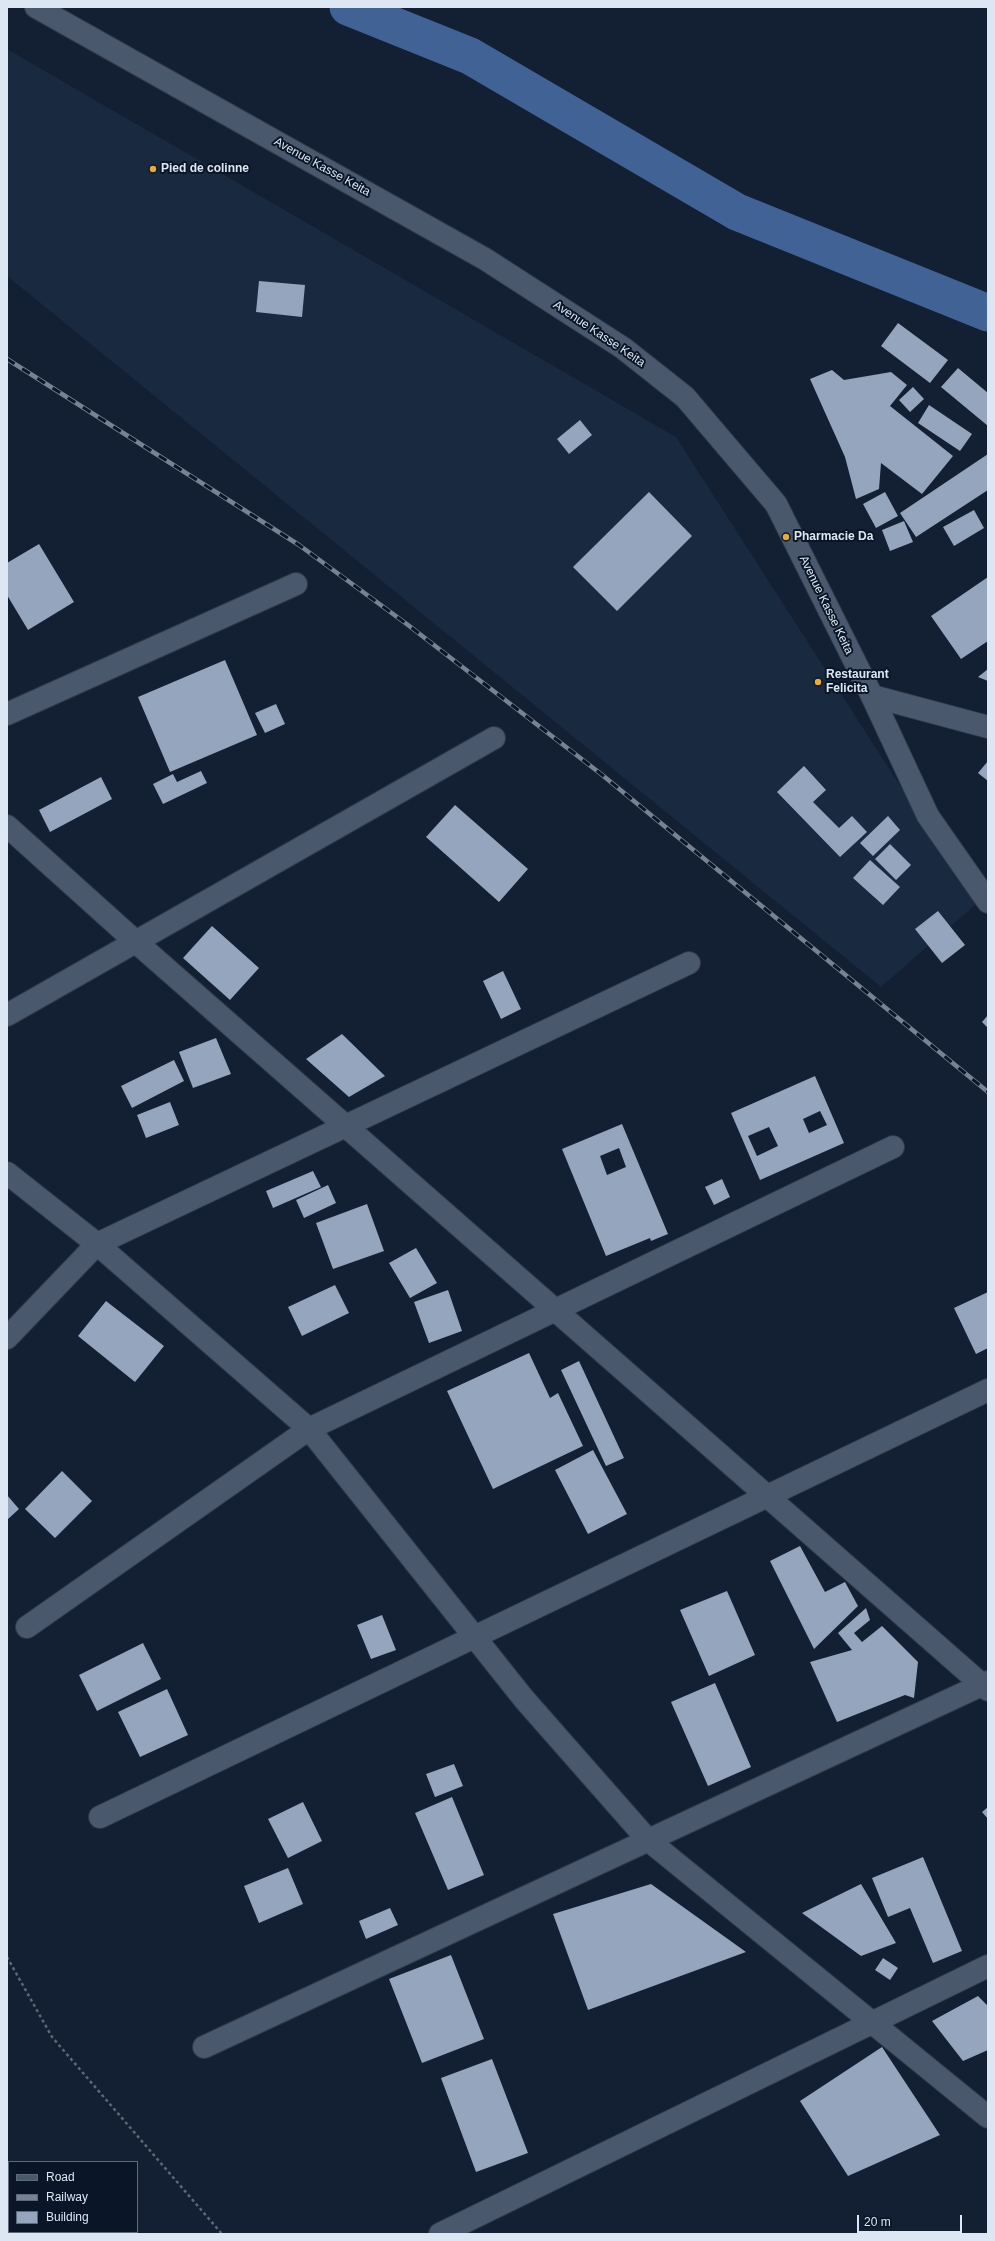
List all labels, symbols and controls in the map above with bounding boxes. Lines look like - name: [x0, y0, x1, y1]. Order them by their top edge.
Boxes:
- street label: Avenue Kasse Keita: [271, 135, 373, 199]
- place label: Pied de colinne: [161, 162, 249, 176]
- marker: Pied de colinne: [148, 164, 158, 174]
- street label: Avenue Kasse Keita: [550, 298, 648, 370]
- place label: Pharmacie Da: [794, 530, 873, 544]
- marker: Pharmacie Da: [781, 532, 791, 542]
- street label: Avenue Kasse Keita: [796, 553, 856, 657]
- place label: Restaurant Felicita: [826, 668, 889, 696]
- marker: Restaurant Felicita: [813, 677, 823, 687]
- legend: [8, 2161, 138, 2233]
- text: Road: [46, 2170, 75, 2184]
- text: Railway: [46, 2190, 88, 2204]
- scale bar: [859, 2207, 964, 2233]
- text: Building: [46, 2210, 89, 2224]
- text: 20 m: [864, 2215, 891, 2229]

